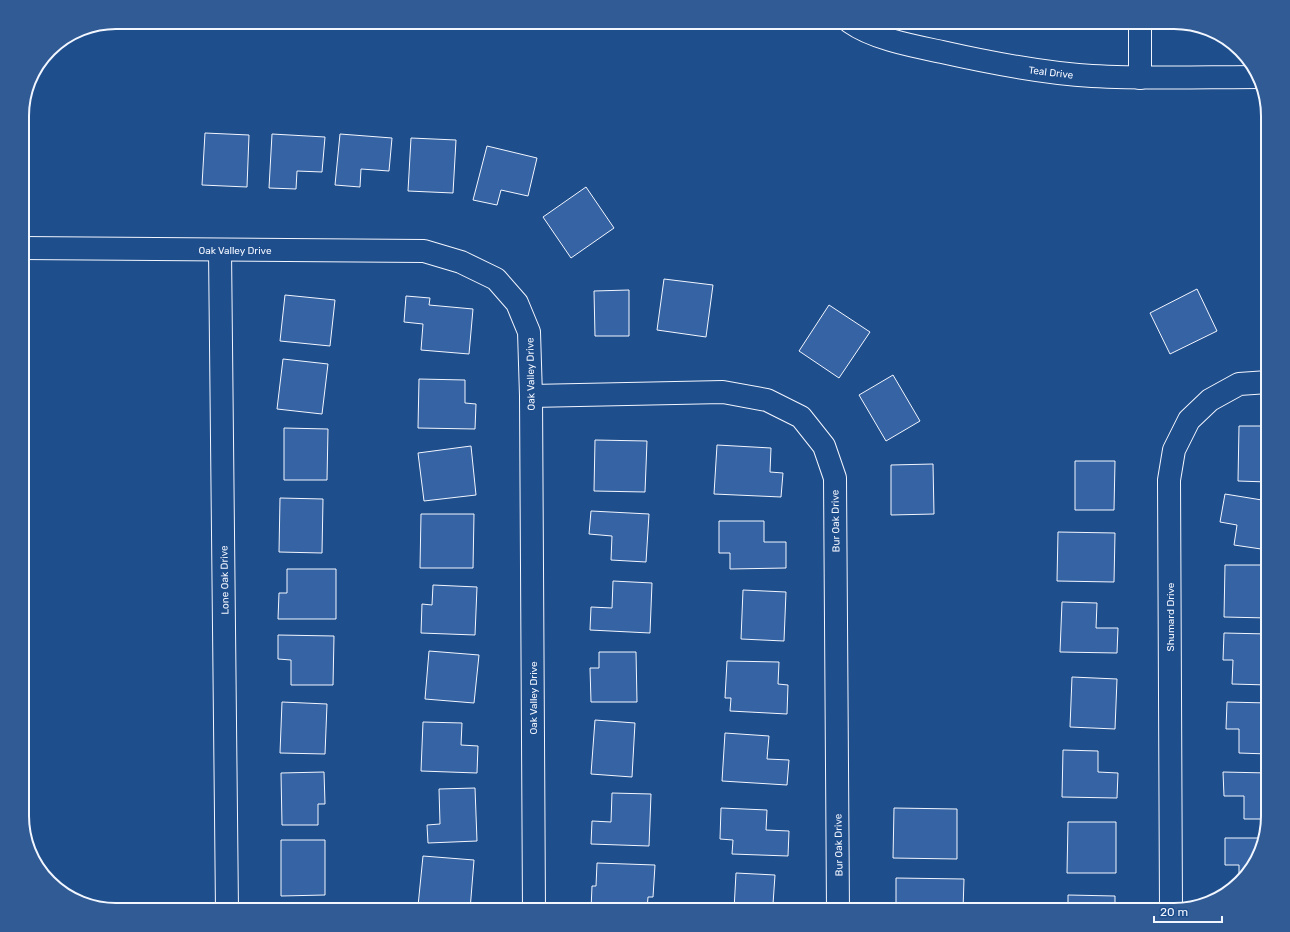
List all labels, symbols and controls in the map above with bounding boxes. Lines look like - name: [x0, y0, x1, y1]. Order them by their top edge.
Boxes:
- street label: Teal Drive: [1028, 64, 1074, 82]
- street label: Oak Valley Drive: [198, 245, 272, 257]
- street label: Oak Valley Drive: [524, 337, 538, 411]
- street label: Bur Oak Drive: [829, 489, 843, 552]
- street label: Lone Oak Drive: [218, 545, 232, 615]
- street label: Shumard Drive: [1165, 582, 1177, 651]
- street label: Oak Valley Drive: [528, 661, 540, 735]
- street label: Bur Oak Drive: [832, 813, 846, 876]
- scale bar: [1154, 898, 1222, 924]
- text: 20 m: [1160, 905, 1188, 919]

